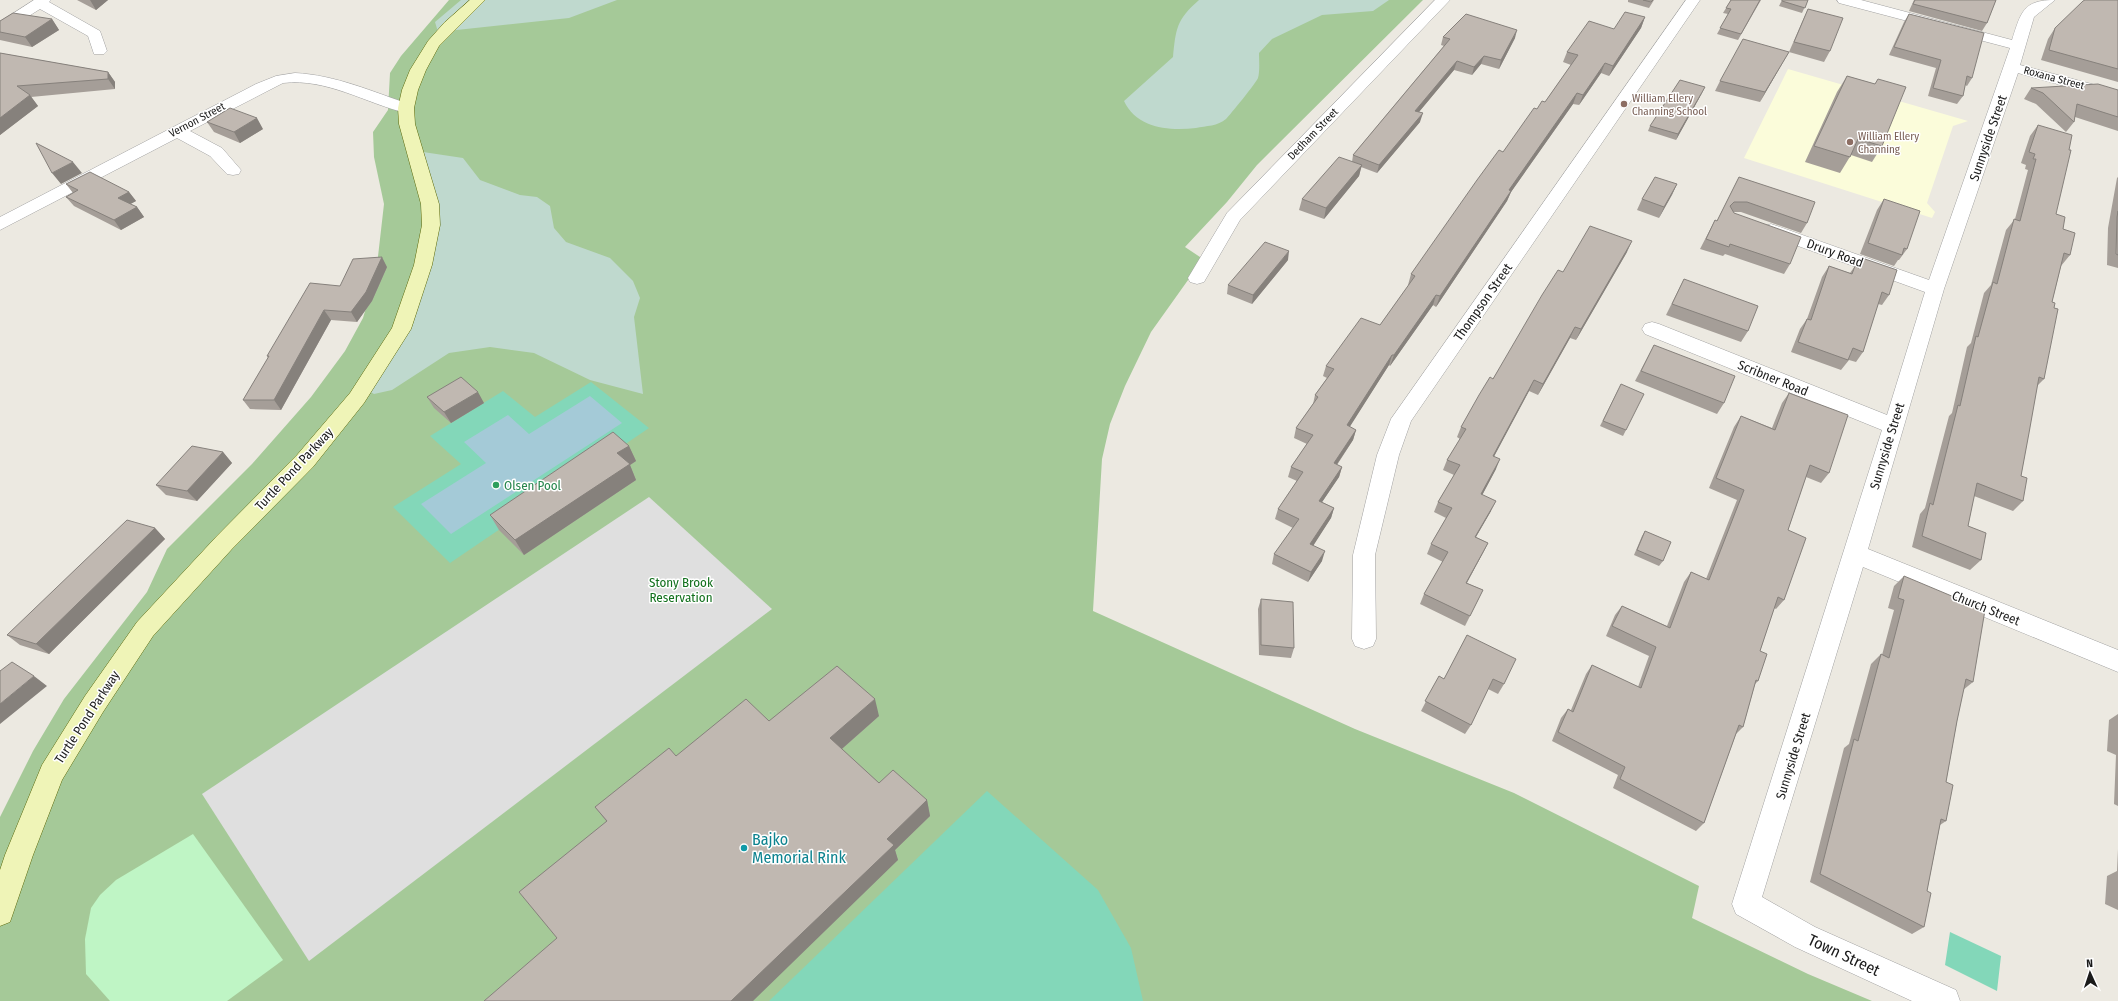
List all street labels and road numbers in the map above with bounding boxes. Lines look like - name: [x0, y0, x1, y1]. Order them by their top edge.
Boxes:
- street label: Roxana Street: [2022, 64, 2086, 92]
- street label: Sunnyside Street: [1966, 92, 2010, 183]
- street label: Vernon Street: [167, 100, 228, 140]
- street label: Dedham Street: [1285, 105, 1341, 163]
- street label: Drury Road: [1805, 236, 1865, 270]
- street label: Thompson Street: [1451, 260, 1516, 344]
- street label: Scribner Road: [1736, 357, 1810, 399]
- street label: Sunnyside Street: [1867, 400, 1908, 491]
- street label: Turtle Pond Parkway: [252, 424, 336, 513]
- street label: Church Street: [1950, 588, 2023, 629]
- street label: Turtle Pond Parkway: [51, 668, 123, 766]
- street label: Sunnyside Street: [1773, 710, 1814, 801]
- street label: Town Street: [1805, 930, 1884, 980]

